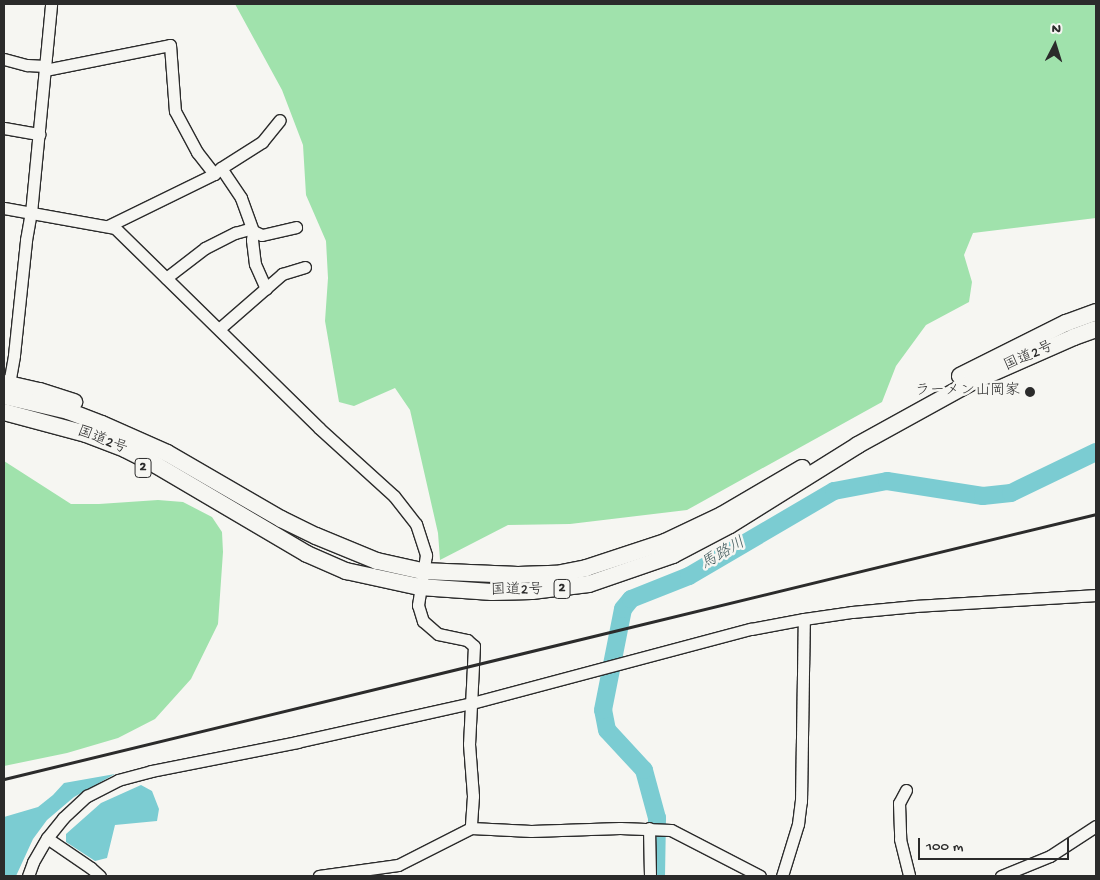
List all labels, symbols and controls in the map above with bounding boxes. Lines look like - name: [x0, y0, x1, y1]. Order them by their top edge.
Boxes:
- north arrow: [1030, 20, 1080, 70]
- text: N: [1051, 21, 1062, 38]
- street label: 国道2号: [1001, 338, 1057, 376]
- place label: ラーメン山岡家: [915, 383, 1020, 401]
- marker: ラーメン山岡家: [1024, 386, 1036, 398]
- street label: 国道2号: [74, 423, 130, 459]
- road number: 2: [134, 456, 152, 479]
- water label: 馬路川: [698, 535, 750, 575]
- road number: 2: [553, 578, 571, 600]
- street label: 国道2号: [491, 582, 543, 600]
- scale bar: [920, 828, 1071, 860]
- text: 100 m: [926, 838, 963, 856]

